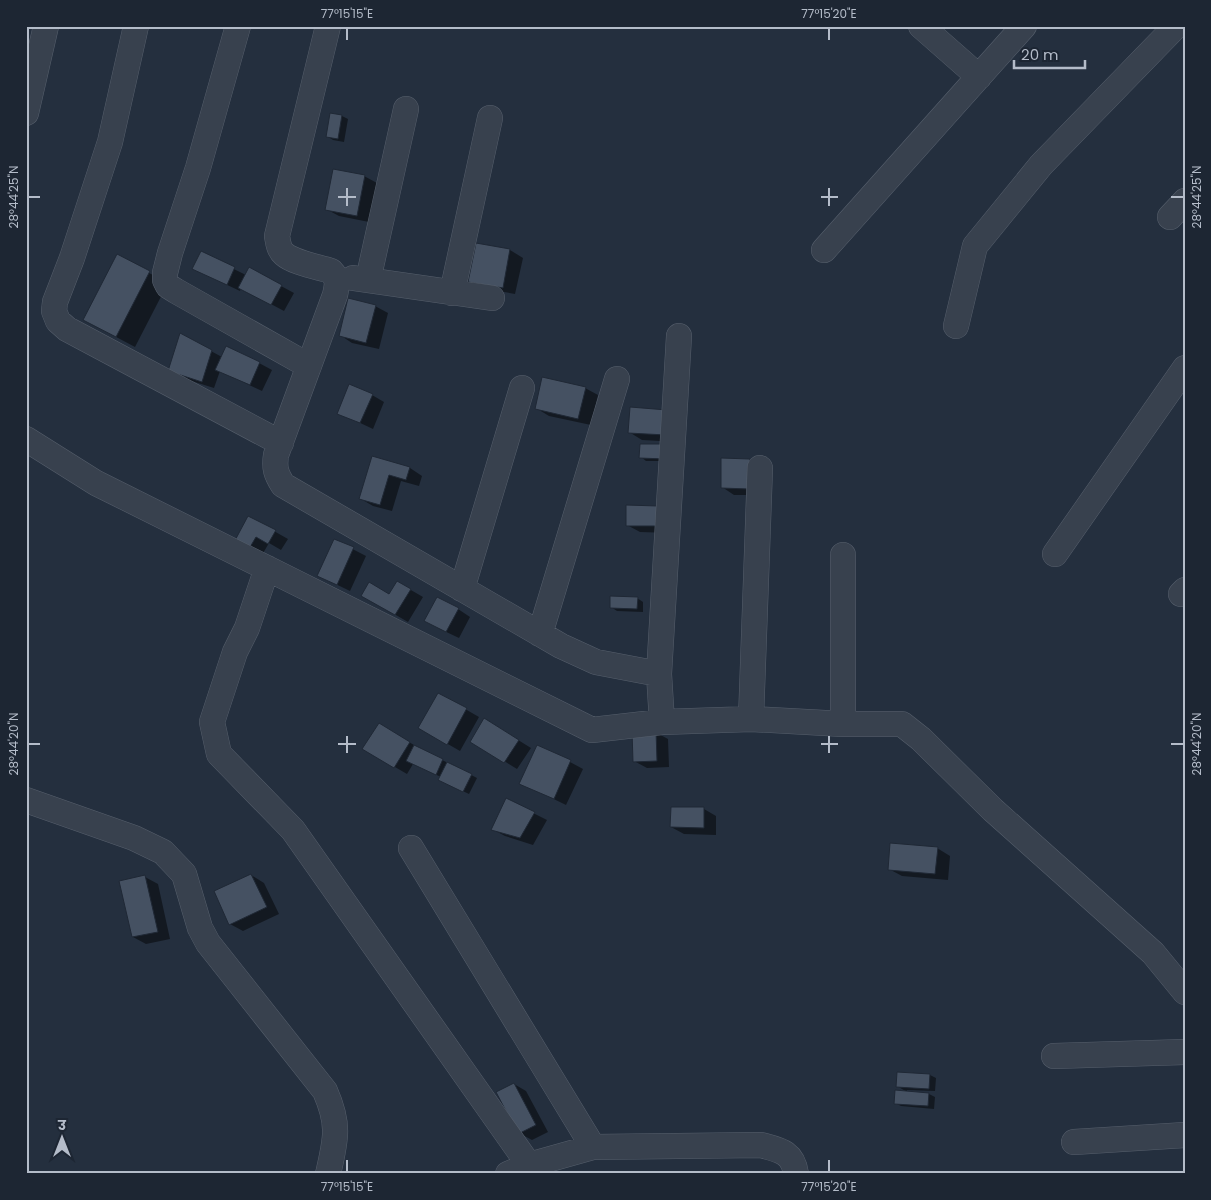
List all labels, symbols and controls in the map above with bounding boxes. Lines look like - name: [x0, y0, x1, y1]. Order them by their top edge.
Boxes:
- text: 77°15'15"E: [321, 5, 373, 22]
- text: 77°15'20"E: [801, 5, 857, 22]
- scale bar: [1014, 38, 1085, 70]
- text: 20 m: [1021, 44, 1059, 65]
- text: 28°44'25"N: [5, 166, 22, 228]
- text: 28°44'25"N: [1188, 166, 1205, 228]
- text: 28°44'20"N: [5, 713, 22, 775]
- text: 28°44'20"N: [1188, 713, 1205, 775]
- north arrow: [38, 1112, 88, 1162]
- text: उ: [57, 1115, 67, 1135]
- text: 77°15'15"E: [321, 1178, 373, 1195]
- text: 77°15'20"E: [801, 1178, 857, 1195]

